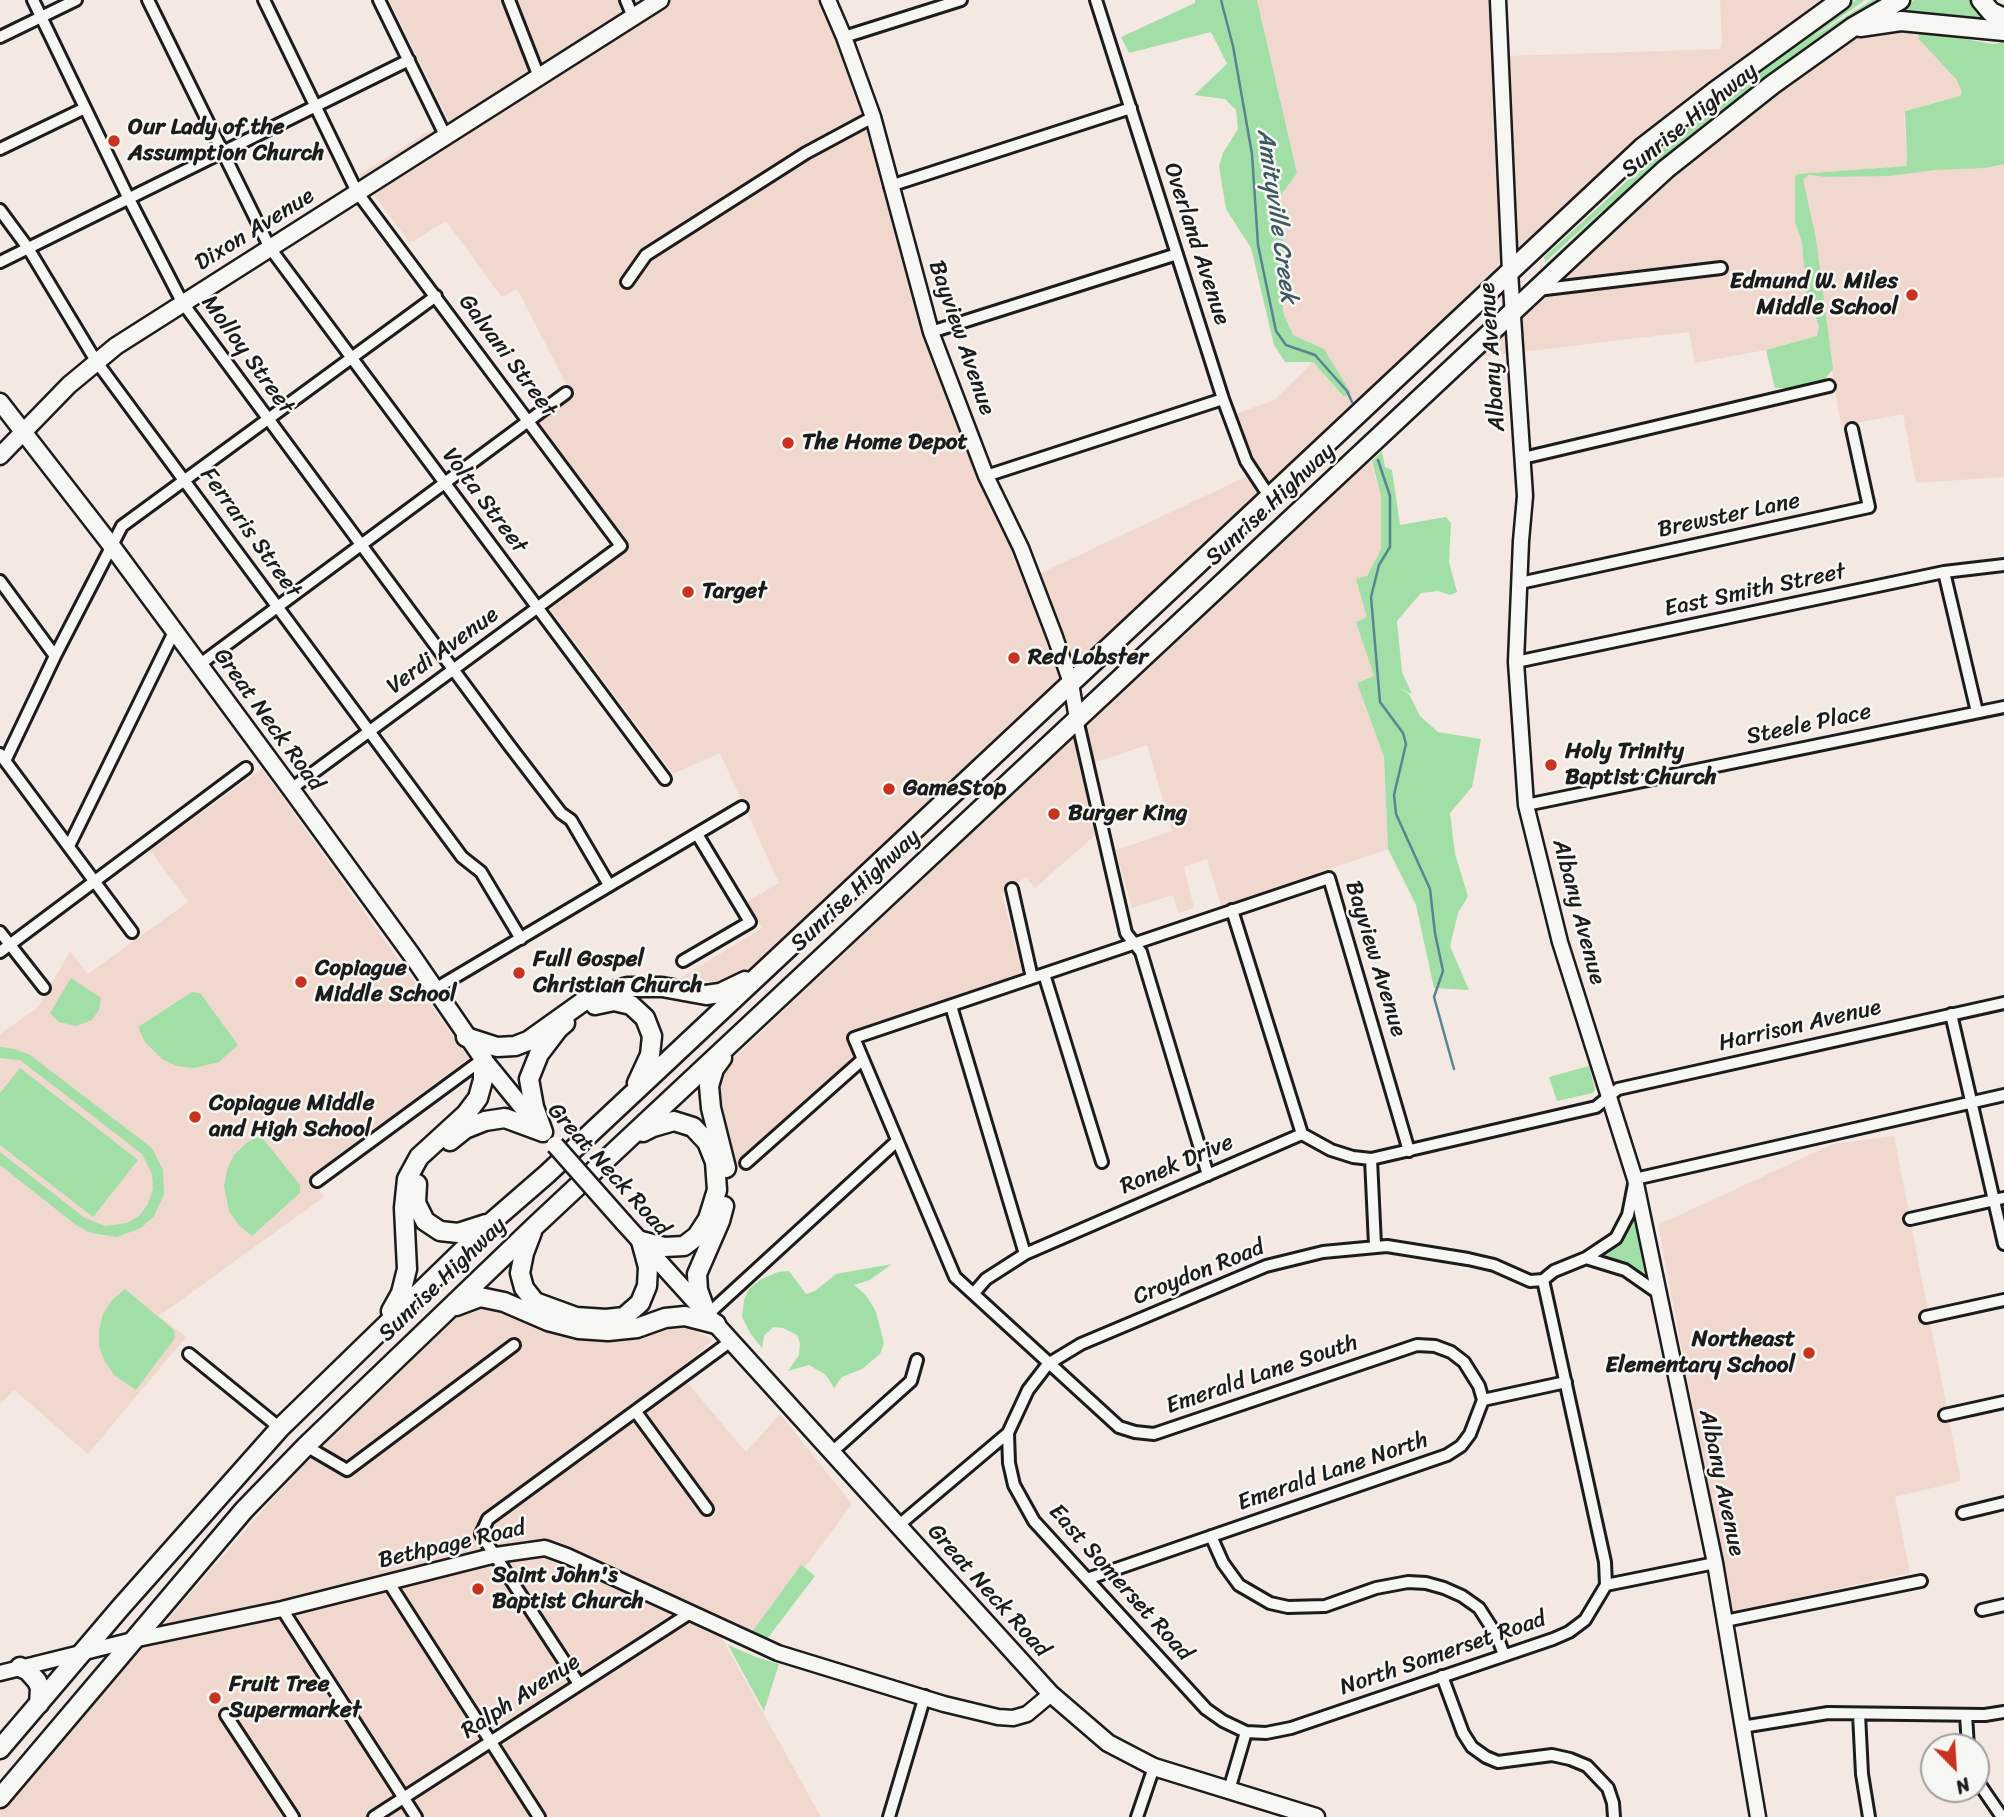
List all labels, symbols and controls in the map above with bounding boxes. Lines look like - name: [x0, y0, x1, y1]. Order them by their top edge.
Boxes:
- street label: Sunrise Highway: [1616, 58, 1764, 184]
- place label: Our Lady of the Assumption Church: [128, 114, 324, 168]
- water label: Amityville Creek: [1250, 127, 1302, 305]
- marker: Our Lady of the Assumption Church: [106, 133, 122, 149]
- street label: Overland Avenue: [1157, 159, 1235, 329]
- street label: Dixon Avenue: [190, 182, 320, 278]
- street label: Bayview Avenue: [922, 257, 1000, 419]
- place label: Edmund W. Miles Middle School: [1730, 268, 1898, 322]
- street label: Albany Avenue: [1474, 282, 1512, 432]
- marker: Edmund W. Miles Middle School: [1904, 287, 1920, 303]
- street label: Galvani Street: [452, 289, 562, 423]
- street label: Molloy Street: [195, 290, 299, 420]
- place label: The Home Depot: [802, 429, 968, 457]
- marker: The Home Depot: [780, 435, 796, 451]
- street label: Sunrise Highway: [1200, 438, 1342, 572]
- street label: Volta Street: [436, 443, 532, 559]
- street label: Ferraris Street: [194, 463, 306, 603]
- street label: Brewster Lane: [1655, 487, 1803, 545]
- street label: East Smith Street: [1662, 558, 1848, 624]
- place label: Target: [702, 578, 766, 606]
- marker: Target: [680, 584, 696, 600]
- street label: Verdi Avenue: [382, 601, 504, 701]
- street label: Great Neck Road: [207, 643, 329, 797]
- place label: Red Lobster: [1028, 644, 1148, 672]
- marker: Red Lobster: [1006, 650, 1022, 666]
- street label: Steele Place: [1744, 698, 1874, 752]
- place label: Holy Trinity Baptist Church: [1565, 738, 1717, 792]
- marker: Holy Trinity Baptist Church: [1543, 757, 1559, 773]
- place label: GameStop: [903, 775, 1006, 803]
- marker: GameStop: [881, 781, 897, 797]
- place label: Burger King: [1068, 800, 1187, 828]
- marker: Burger King: [1046, 806, 1062, 822]
- street label: Sunrise Highway: [785, 824, 927, 958]
- street label: Albany Avenue: [1545, 836, 1611, 988]
- street label: Bayview Avenue: [1338, 878, 1412, 1040]
- place label: Full Gospel Christian Church: [533, 946, 703, 1000]
- place label: Copiague Middle School: [315, 955, 457, 1009]
- marker: Full Gospel Christian Church: [511, 965, 527, 981]
- marker: Copiague Middle School: [293, 974, 309, 990]
- street label: Harrison Avenue: [1716, 994, 1884, 1058]
- place label: Copiague Middle and High School: [209, 1090, 375, 1144]
- street label: Great Neck Road: [541, 1098, 675, 1242]
- marker: Copiague Middle and High School: [187, 1109, 203, 1125]
- street label: Ronek Drive: [1116, 1129, 1238, 1201]
- street label: Sunrise Highway: [373, 1212, 513, 1348]
- street label: Croydon Road: [1129, 1234, 1269, 1312]
- place label: Northeast Elementary School: [1605, 1326, 1795, 1380]
- street label: Emerald Lane South: [1163, 1329, 1361, 1421]
- marker: Northeast Elementary School: [1801, 1345, 1817, 1361]
- street label: Albany Avenue: [1692, 1407, 1750, 1559]
- street label: Emerald Lane North: [1234, 1426, 1432, 1518]
- street label: East Somerset Road: [1042, 1499, 1198, 1667]
- street label: Bethpage Road: [376, 1515, 528, 1575]
- street label: Great Neck Road: [921, 1519, 1055, 1663]
- place label: Saint John's Baptist Church: [492, 1562, 644, 1616]
- marker: Saint John's Baptist Church: [470, 1581, 486, 1597]
- street label: North Somerset Road: [1336, 1606, 1550, 1702]
- street label: Ralph Avenue: [457, 1648, 585, 1746]
- place label: Fruit Tree Supermarket: [229, 1671, 361, 1725]
- marker: Fruit Tree Supermarket: [207, 1690, 223, 1706]
- north arrow: [1920, 1733, 1990, 1803]
- text: N: [1950, 1768, 1976, 1804]

